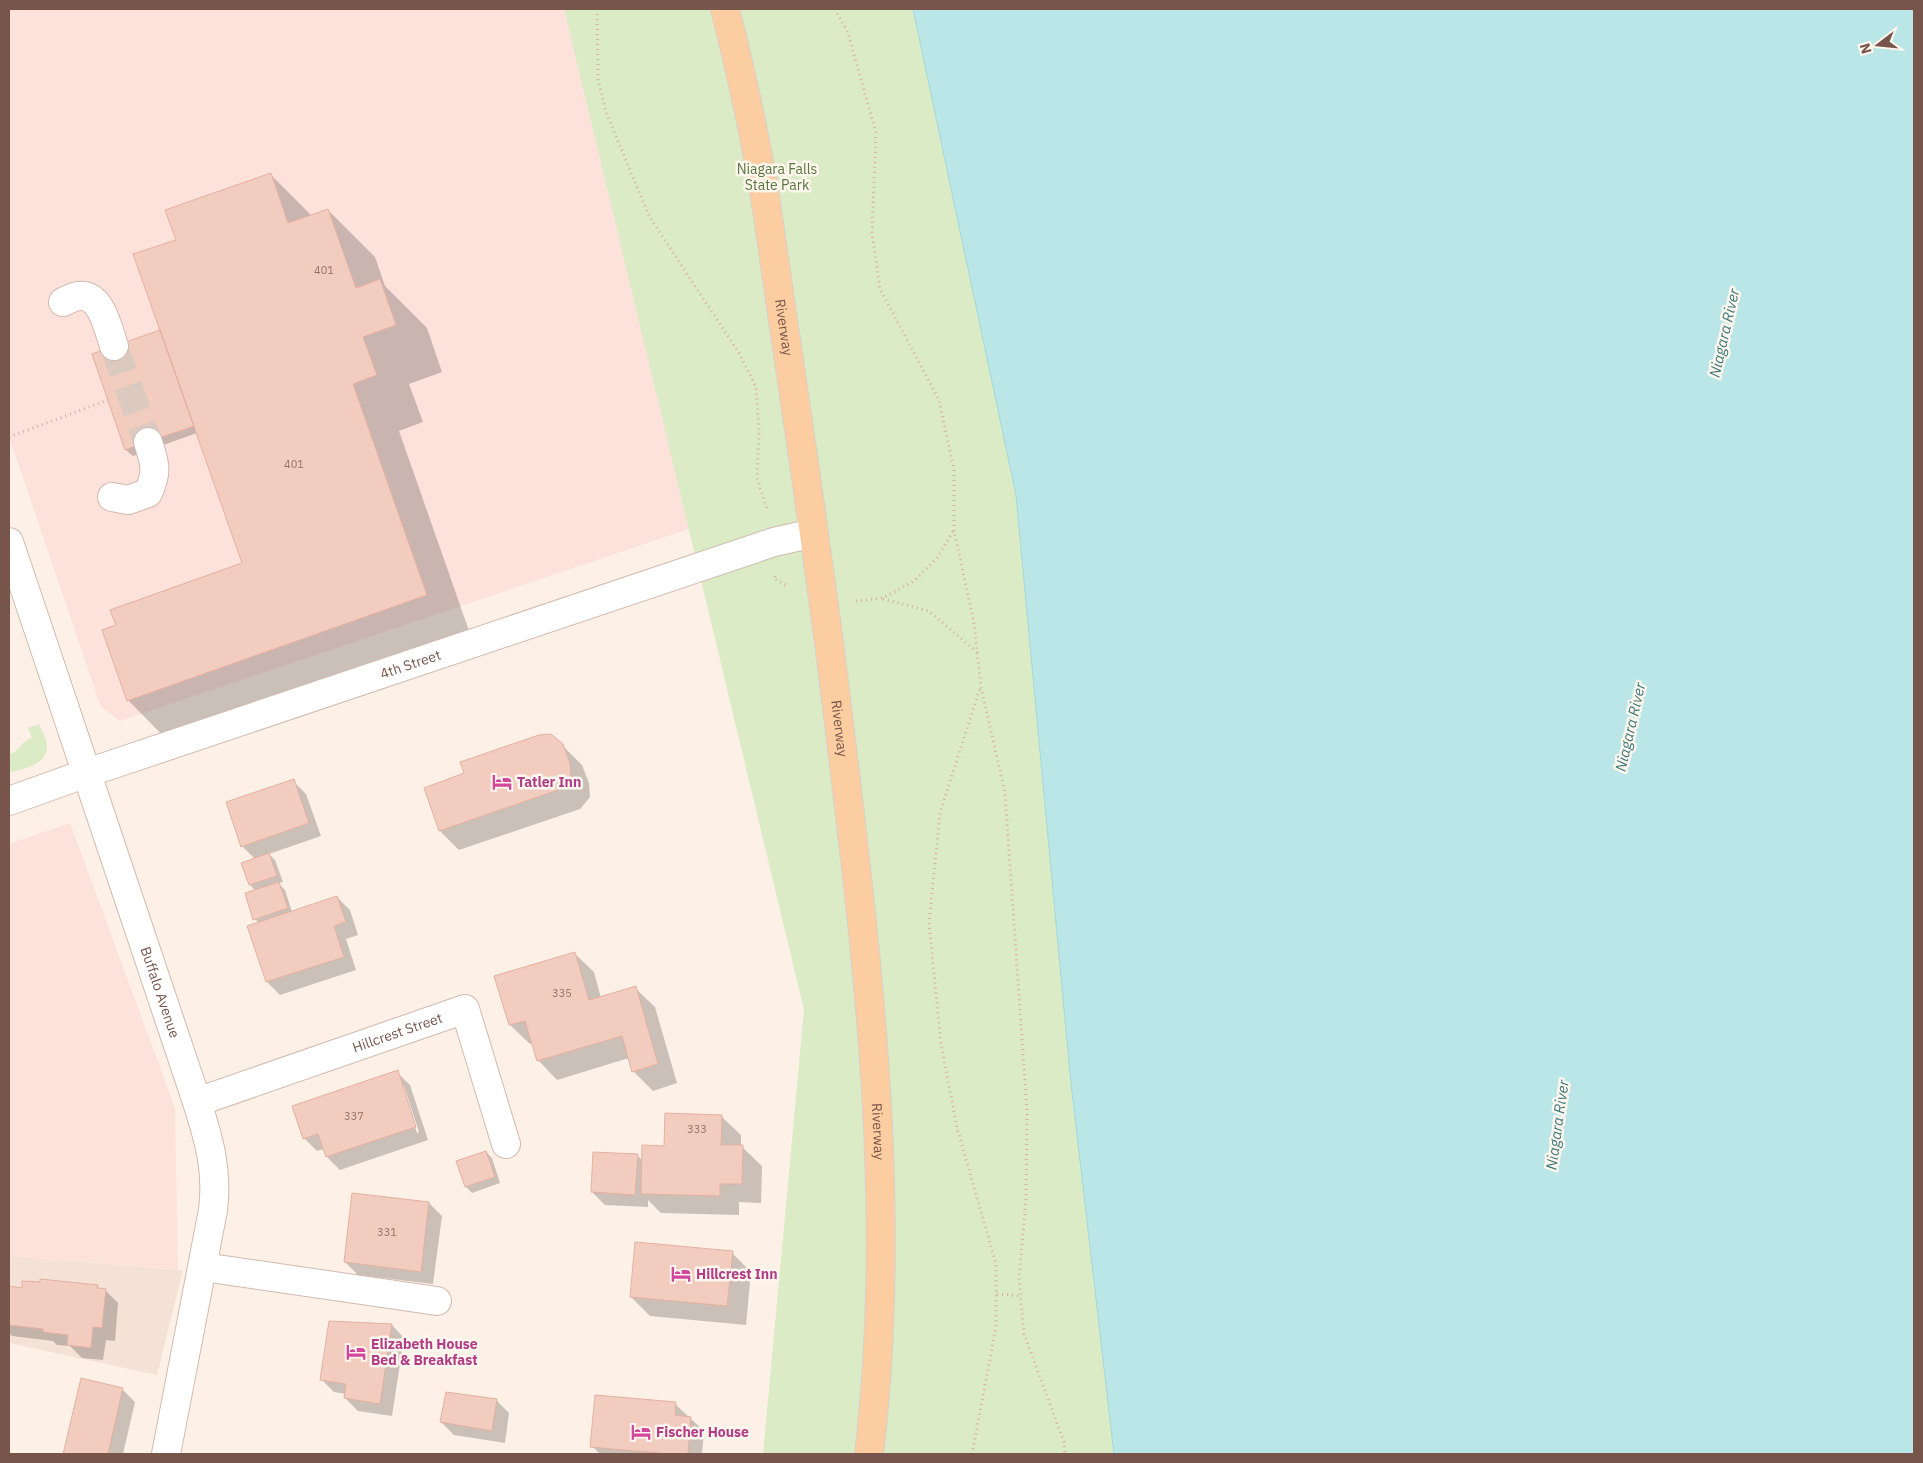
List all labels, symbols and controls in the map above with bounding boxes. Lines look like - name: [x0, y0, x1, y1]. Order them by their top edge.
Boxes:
- north arrow: [1853, 20, 1903, 70]
- text: N: [1855, 41, 1876, 56]
- park label: Niagara Falls State Park: [737, 160, 818, 194]
- house number: 401: [314, 263, 334, 277]
- water label: Niagara River: [1705, 286, 1744, 379]
- street label: Riverway: [771, 298, 797, 357]
- house number: 401: [284, 457, 304, 471]
- street label: 4th Street: [378, 646, 443, 683]
- water label: Niagara River: [1611, 680, 1650, 773]
- street label: Riverway: [827, 699, 852, 758]
- hotel icon: Tatler Inn: [491, 771, 513, 793]
- place label: Tatler Inn: [517, 773, 581, 791]
- street label: Buffalo Avenue: [136, 944, 184, 1041]
- house number: 335: [552, 986, 572, 1000]
- street label: Hillcrest Street: [350, 1009, 445, 1056]
- water label: Niagara River: [1541, 1078, 1573, 1171]
- street label: Riverway: [868, 1103, 888, 1160]
- house number: 337: [344, 1109, 364, 1123]
- house number: 333: [687, 1122, 707, 1136]
- house number: 331: [377, 1225, 397, 1239]
- hotel icon: Hillcrest Inn: [670, 1263, 692, 1285]
- place label: Hillcrest Inn: [696, 1265, 778, 1283]
- place label: Elizabeth House Bed & Breakfast: [371, 1335, 478, 1369]
- hotel icon: Elizabeth House Bed & Breakfast: [345, 1341, 367, 1363]
- hotel icon: Fischer House: [630, 1421, 652, 1443]
- place label: Fischer House: [656, 1423, 749, 1441]

